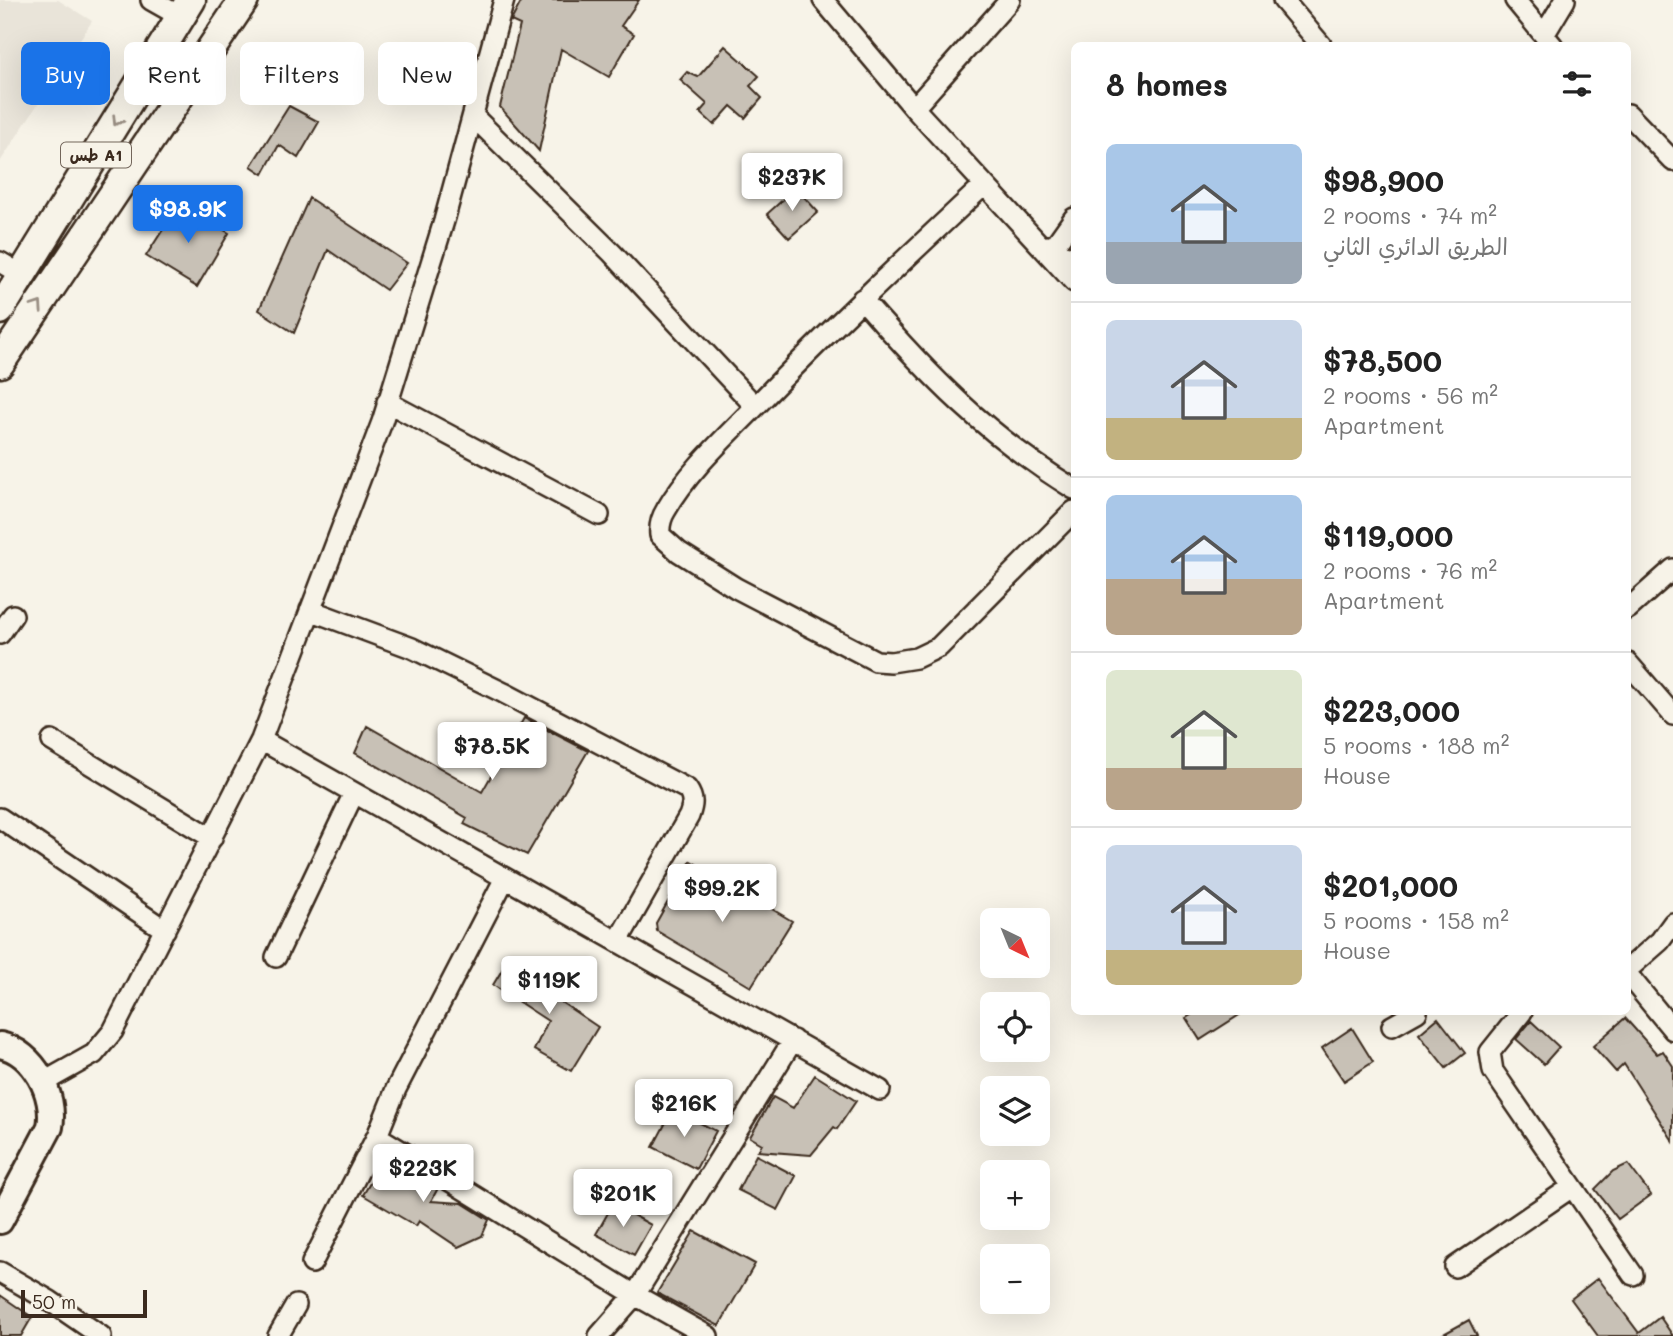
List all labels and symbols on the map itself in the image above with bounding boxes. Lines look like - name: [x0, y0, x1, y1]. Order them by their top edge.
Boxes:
- one-way arrow: [112, 113, 125, 126]
- road number: طس A1: [61, 142, 131, 168]
- pin: $237K: [743, 154, 841, 213]
- pin: $98.9K: [131, 186, 245, 245]
- one-way arrow: [30, 301, 42, 314]
- pin: $78.5K: [435, 722, 549, 782]
- pin: $99.2K: [665, 864, 779, 924]
- north arrow: [980, 908, 1050, 978]
- pin: $119K: [500, 956, 598, 1016]
- pin: $216K: [635, 1080, 733, 1139]
- pin: $223K: [374, 1144, 472, 1204]
- pin: $201K: [574, 1170, 672, 1229]
- scale bar: [21, 1287, 147, 1319]

